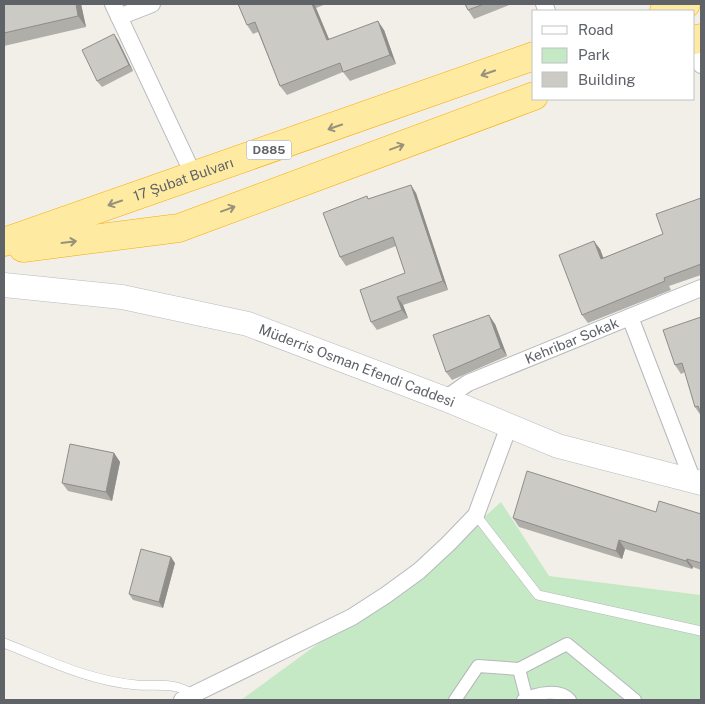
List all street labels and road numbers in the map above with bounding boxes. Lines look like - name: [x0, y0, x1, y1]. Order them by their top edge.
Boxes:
- road number: D885: [246, 140, 292, 160]
- street label: 17 Şubat Bulvarı: [131, 154, 235, 204]
- street label: Kehribar Sokak: [522, 314, 621, 367]
- street label: Müderris Osman Efendi Caddesi: [257, 321, 457, 410]

